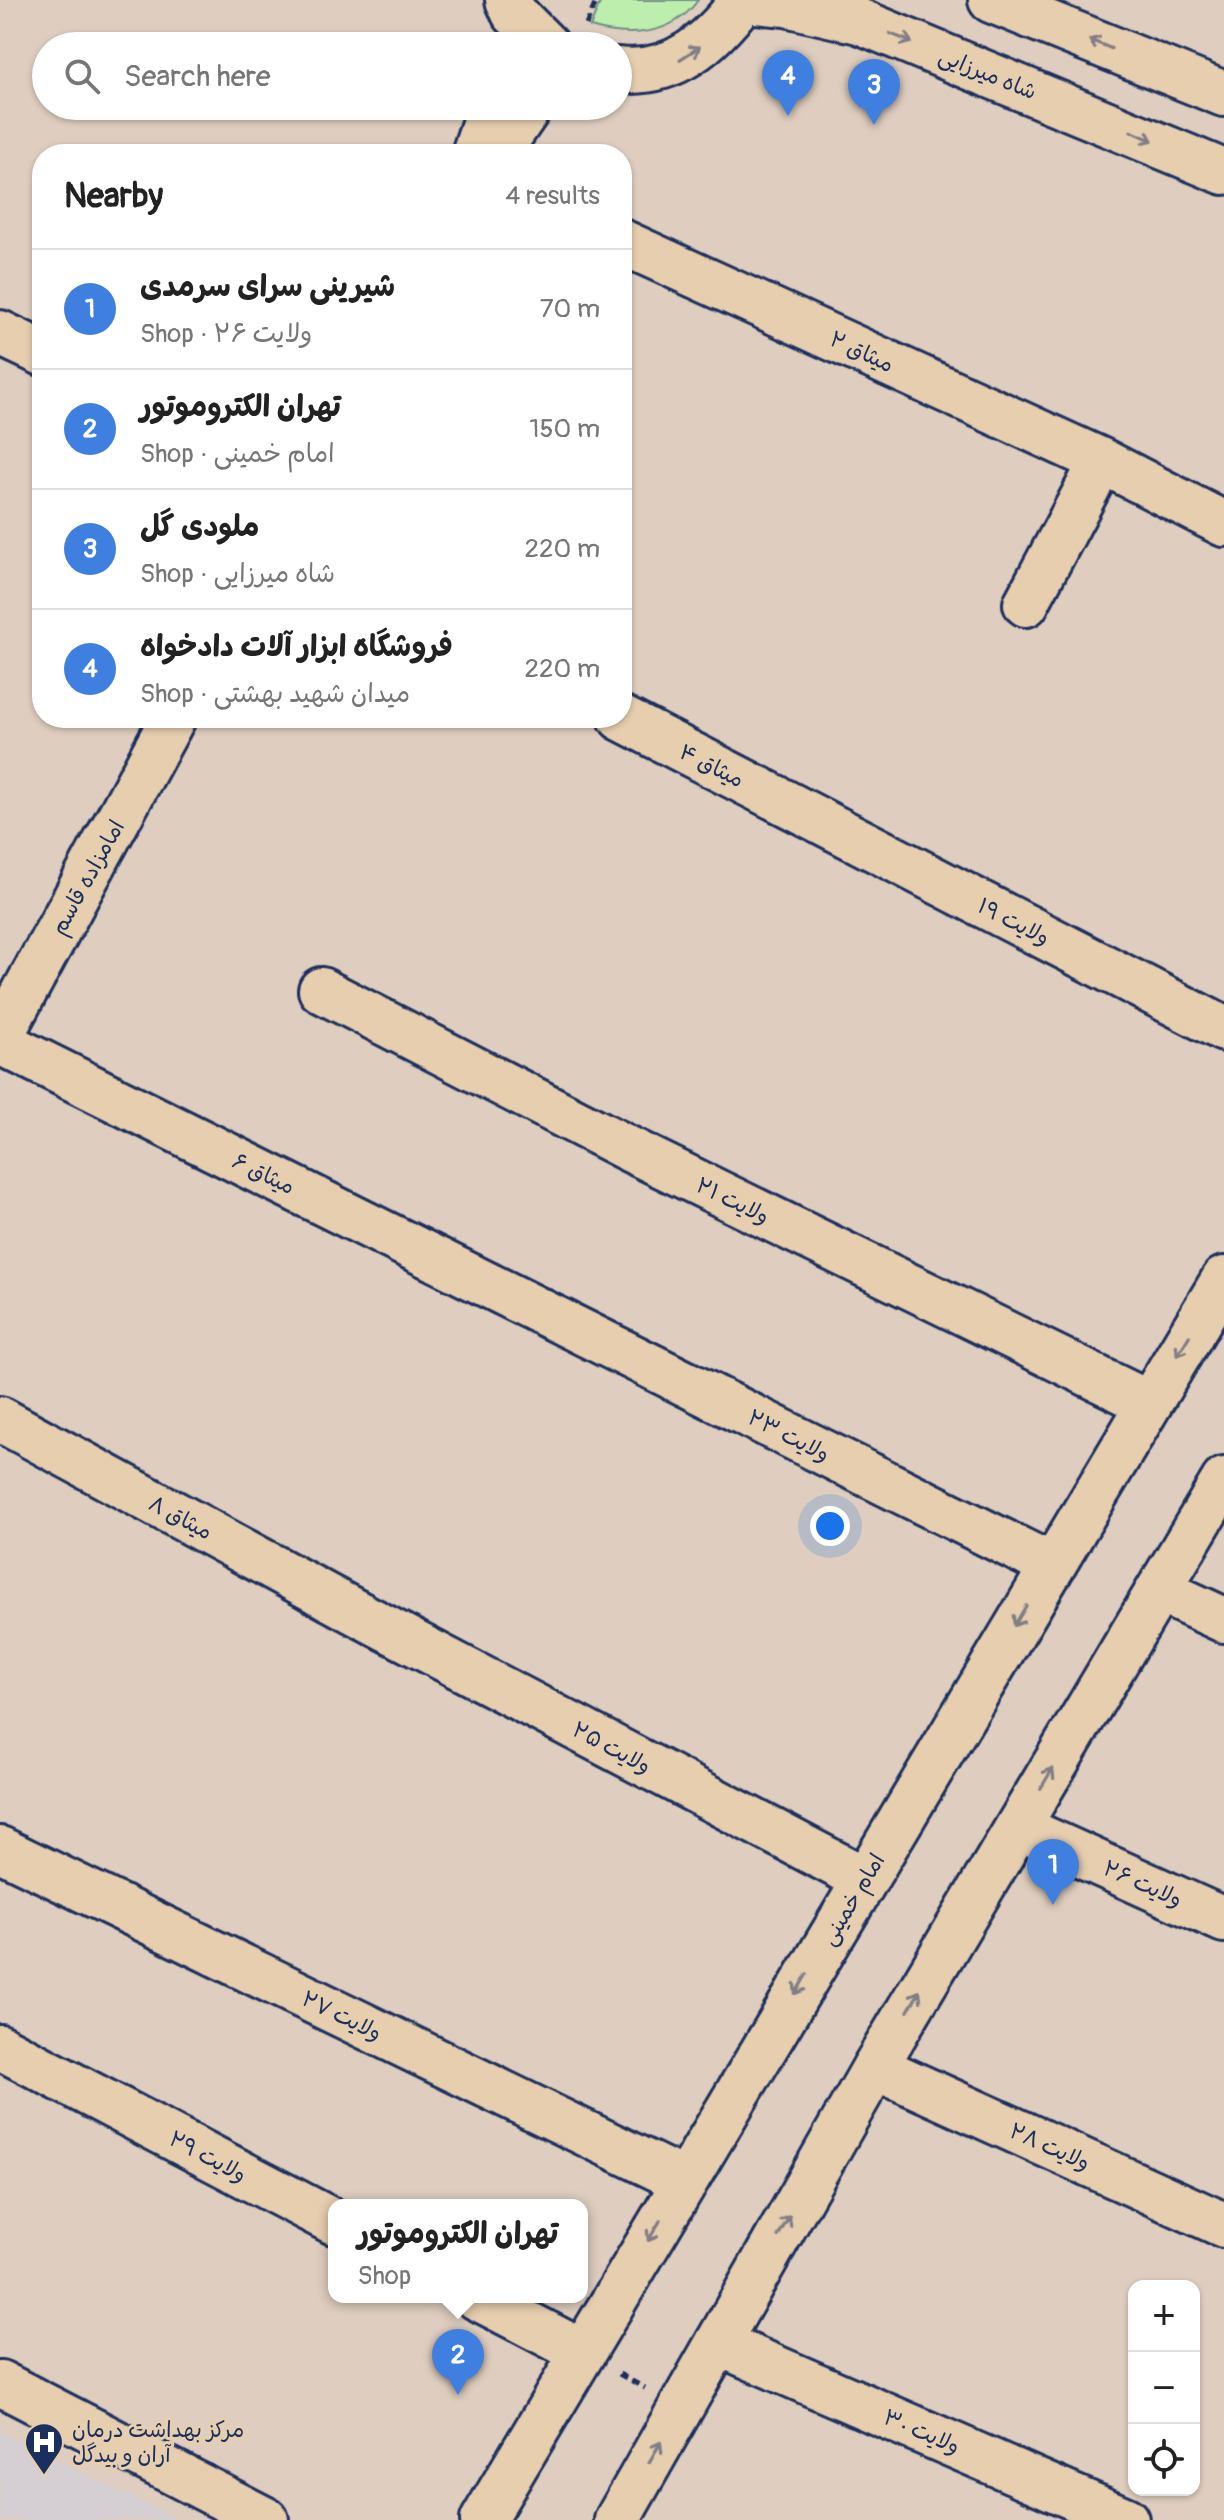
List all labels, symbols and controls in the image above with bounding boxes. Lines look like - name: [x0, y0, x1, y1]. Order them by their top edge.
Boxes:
- search box: [32, 32, 632, 120]
- one-way arrow: [888, 32, 913, 46]
- one-way arrow: [1088, 35, 1113, 50]
- street label: شاه میرزایی: [935, 42, 1041, 106]
- one-way arrow: [678, 44, 701, 60]
- pin: 4: [762, 50, 814, 116]
- icon: search: [60, 54, 104, 98]
- text: Search here: [124, 58, 271, 95]
- pin: 3: [848, 59, 900, 125]
- one-way arrow: [1130, 129, 1154, 144]
- text: Nearby: [64, 175, 163, 218]
- text: 4 results: [505, 180, 600, 212]
- text: شیرینی سرای سرمدی: [140, 268, 395, 305]
- text: 1: [85, 293, 95, 325]
- text: 70 m: [540, 293, 600, 325]
- text: Shop · ولایت ۲۶: [140, 318, 312, 350]
- street label: میثاق ۲: [825, 325, 898, 379]
- text: تهران الکتروموتور: [140, 388, 341, 425]
- text: 2: [83, 413, 97, 445]
- text: 150 m: [529, 413, 600, 445]
- text: Shop · امام خمینی: [140, 438, 335, 470]
- text: ملودی گل: [140, 508, 259, 545]
- text: 3: [83, 533, 97, 565]
- text: 220 m: [524, 533, 600, 565]
- text: Shop · شاه میرزایی: [140, 558, 335, 590]
- text: فروشگاه ابزار آلات دادخواه: [140, 628, 453, 665]
- text: 4: [82, 653, 98, 685]
- text: 220 m: [524, 653, 600, 685]
- text: Shop · میدان شهید بهشتی: [140, 678, 410, 710]
- street label: میثاق ۴: [674, 738, 749, 794]
- street label: امامزاده قاسم: [45, 815, 133, 941]
- street label: ولایت ۱۹: [973, 892, 1054, 952]
- street label: میثاق ۶: [228, 1147, 299, 1201]
- street label: ولایت ۲۱: [691, 1171, 774, 1231]
- one-way arrow: [1175, 1334, 1191, 1357]
- street label: ولایت ۲۳: [743, 1403, 834, 1468]
- street label: میثاق ۸: [144, 1489, 217, 1546]
- your location: [810, 1506, 850, 1546]
- one-way arrow: [1012, 1604, 1028, 1627]
- street label: ولایت ۲۵: [567, 1715, 656, 1780]
- one-way arrow: [1039, 1767, 1055, 1790]
- pin: 1: [1027, 1839, 1079, 1905]
- street label: امام خمینی: [814, 1848, 893, 1952]
- street label: ولایت ۲۶: [1099, 1854, 1186, 1914]
- one-way arrow: [793, 1972, 809, 1995]
- street label: ولایت ۲۷: [297, 1985, 386, 2047]
- one-way arrow: [907, 1990, 923, 2013]
- street label: ولایت ۲۸: [1005, 2117, 1094, 2177]
- street label: ولایت ۲۹: [164, 2125, 251, 2189]
- popup: [328, 2199, 588, 2303]
- text: تهران الکتروموتور: [358, 2215, 558, 2252]
- one-way arrow: [777, 2215, 792, 2239]
- one-way arrow: [646, 2219, 662, 2242]
- text: Shop: [358, 2260, 411, 2292]
- map controls: [1128, 2280, 1200, 2496]
- button: +: [1128, 2280, 1200, 2352]
- pin: 2: [432, 2329, 484, 2395]
- button: −: [1128, 2352, 1200, 2424]
- street label: ولایت ۳۰: [879, 2403, 964, 2461]
- place label: مرکز بهداشت درمان آران و بیدگل: [72, 2416, 244, 2469]
- hospital icon: مرکز بهداشت درمان آران و بیدگل: [23, 2421, 65, 2476]
- button: locate: [1128, 2424, 1200, 2496]
- one-way arrow: [647, 2441, 663, 2464]

